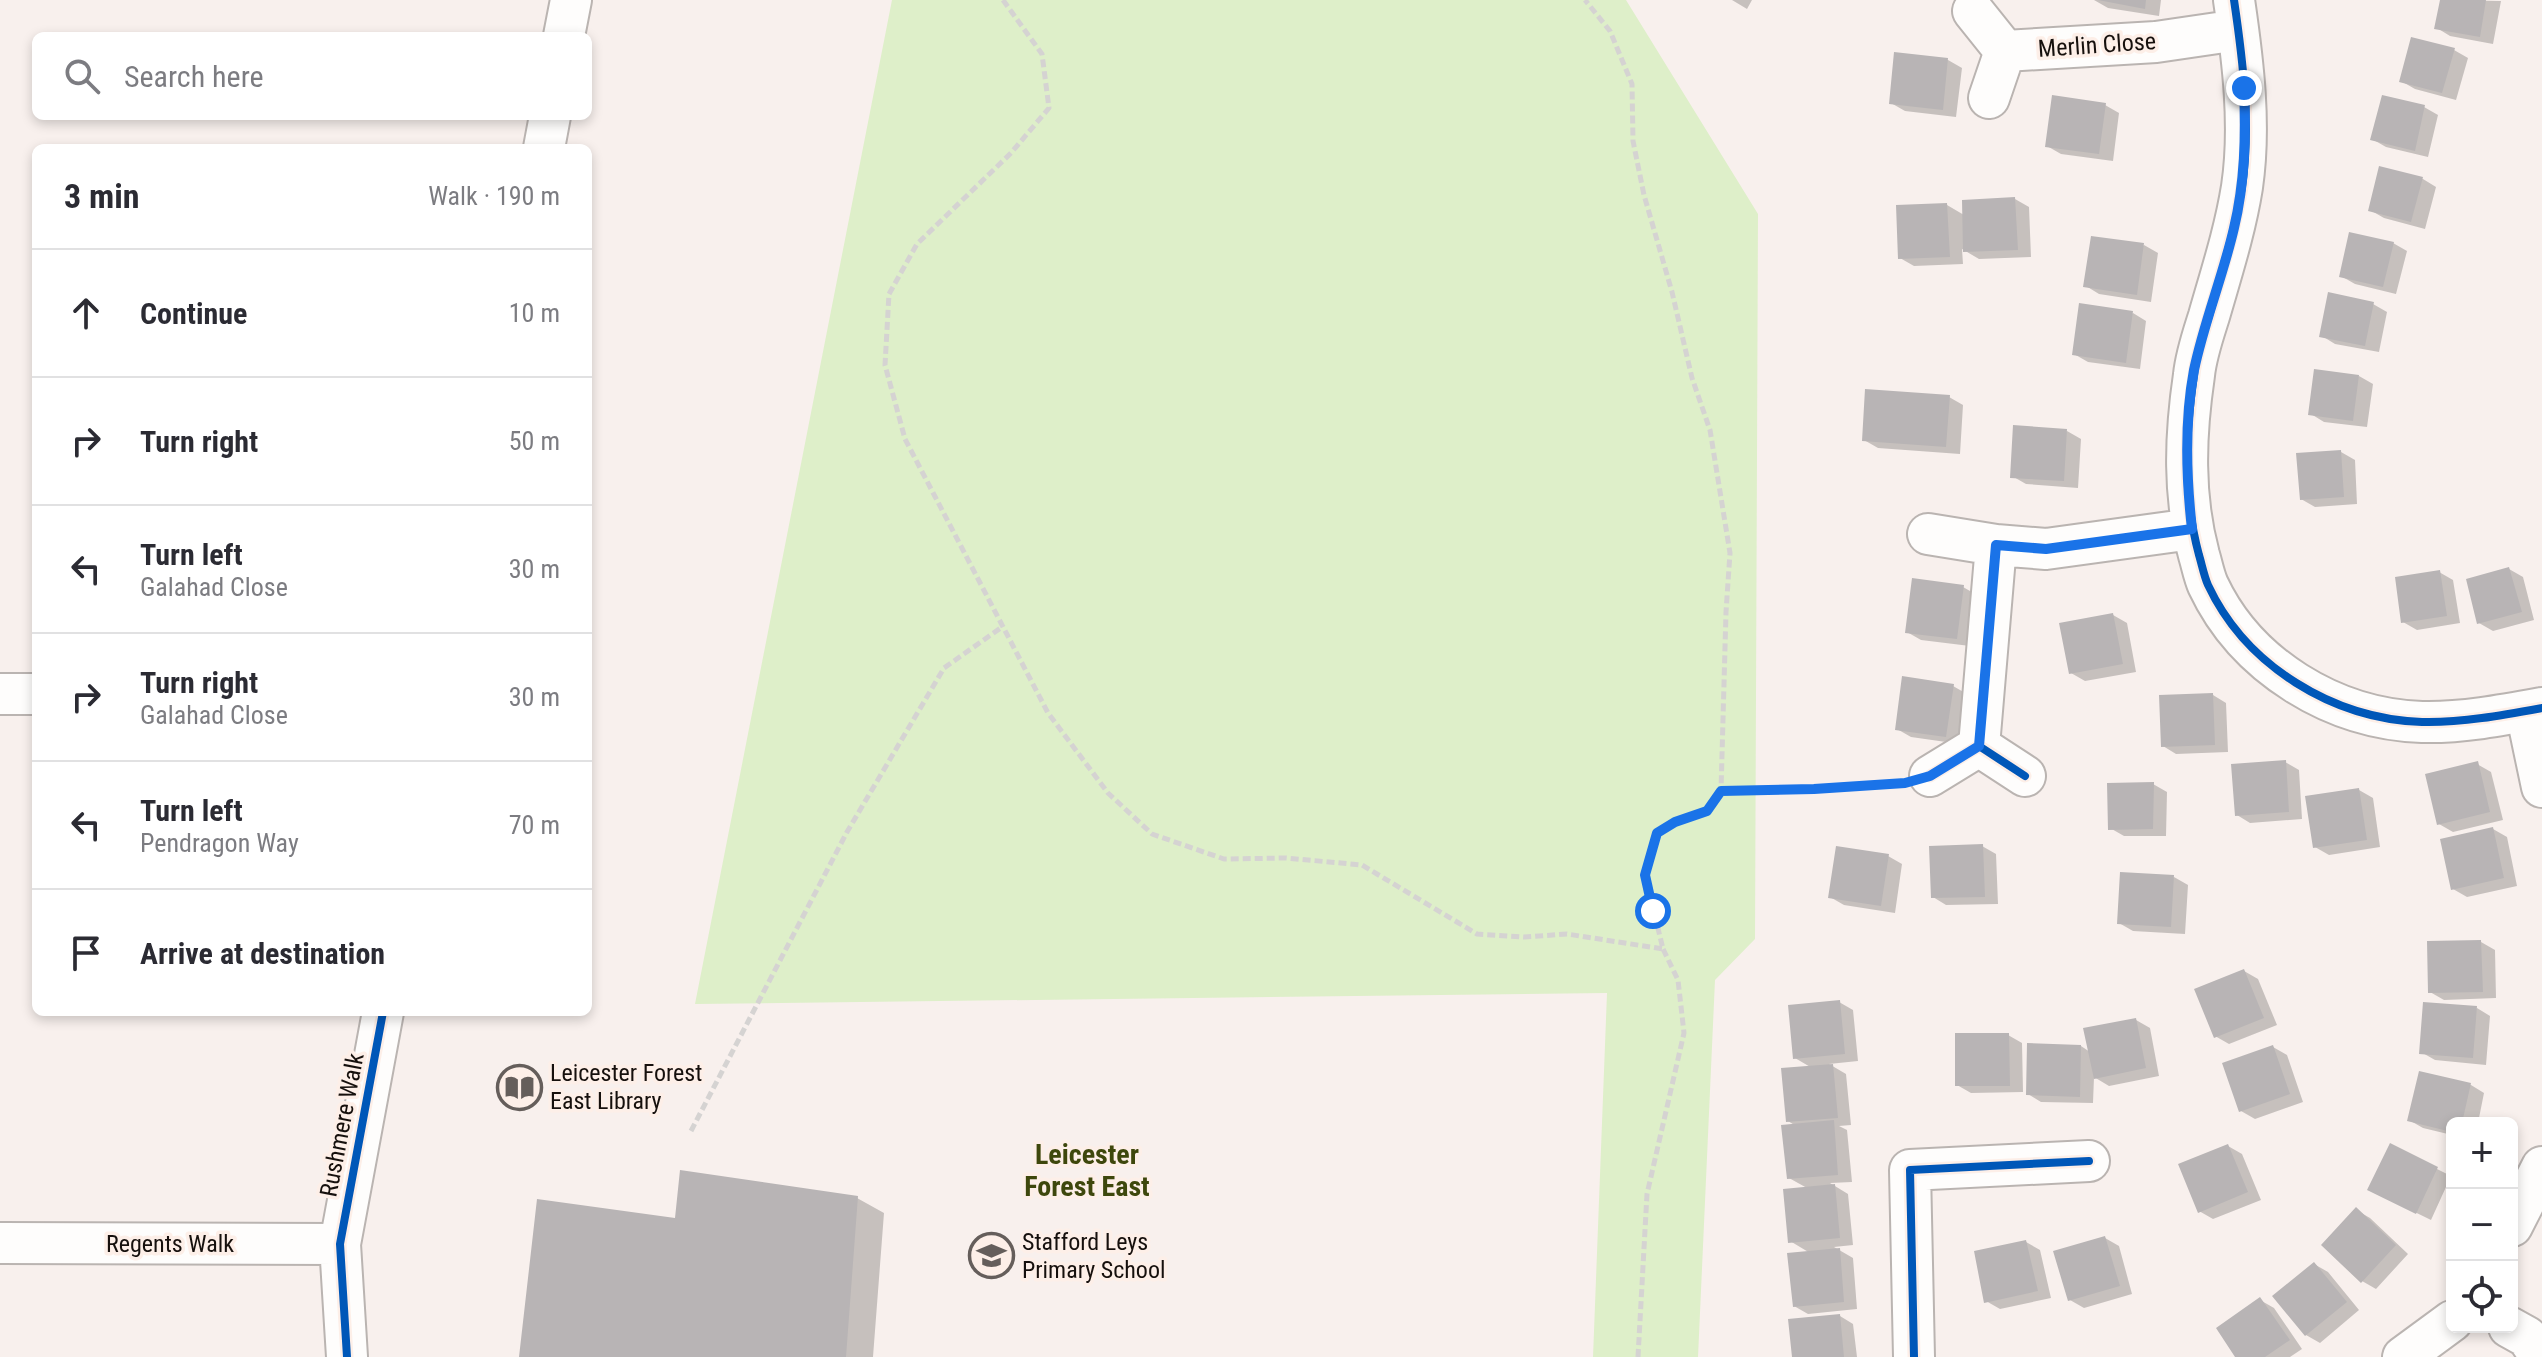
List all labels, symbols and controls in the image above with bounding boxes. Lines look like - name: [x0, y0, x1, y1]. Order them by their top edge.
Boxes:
- street label: Merlin Close: [2037, 27, 2157, 63]
- search box: [32, 32, 592, 120]
- icon: search: [60, 54, 104, 98]
- text: Search here: [124, 59, 264, 94]
- route end: [2226, 70, 2262, 106]
- text: 3 min: [64, 176, 140, 216]
- text: Walk · 190 m: [428, 181, 560, 211]
- icon: ahead: [64, 291, 108, 335]
- text: Continue: [140, 296, 247, 331]
- text: 10 m: [509, 298, 560, 328]
- icon: right: [64, 419, 108, 463]
- text: Turn right: [140, 424, 258, 459]
- text: 50 m: [509, 426, 560, 456]
- text: Turn left: [140, 537, 243, 572]
- icon: left: [64, 547, 108, 591]
- text: 30 m: [509, 554, 560, 584]
- text: Galahad Close: [140, 572, 288, 602]
- text: Turn right: [140, 665, 258, 700]
- icon: right: [64, 675, 108, 719]
- text: 30 m: [509, 682, 560, 712]
- text: Galahad Close: [140, 700, 288, 730]
- text: Turn left: [140, 793, 243, 828]
- icon: left: [64, 803, 108, 847]
- text: 70 m: [509, 810, 560, 840]
- text: Pendragon Way: [140, 828, 299, 858]
- route start: [1635, 893, 1671, 929]
- icon: arrive: [64, 931, 108, 975]
- text: Arrive at destination: [140, 936, 385, 971]
- street label: Rushmere Walk: [314, 1051, 370, 1199]
- place label: Leicester Forest East Library: [550, 1059, 702, 1115]
- library icon: Leicester Forest East Library: [495, 1063, 543, 1111]
- map controls: [2446, 1117, 2518, 1333]
- button: +: [2446, 1117, 2518, 1189]
- district label: Leicester Forest East: [1024, 1138, 1150, 1203]
- button: −: [2446, 1189, 2518, 1261]
- place label: Stafford Leys Primary School: [1022, 1228, 1165, 1284]
- street label: Regents Walk: [106, 1230, 234, 1258]
- school or university icon: Stafford Leys Primary School: [967, 1232, 1015, 1280]
- button: locate: [2446, 1261, 2518, 1333]

